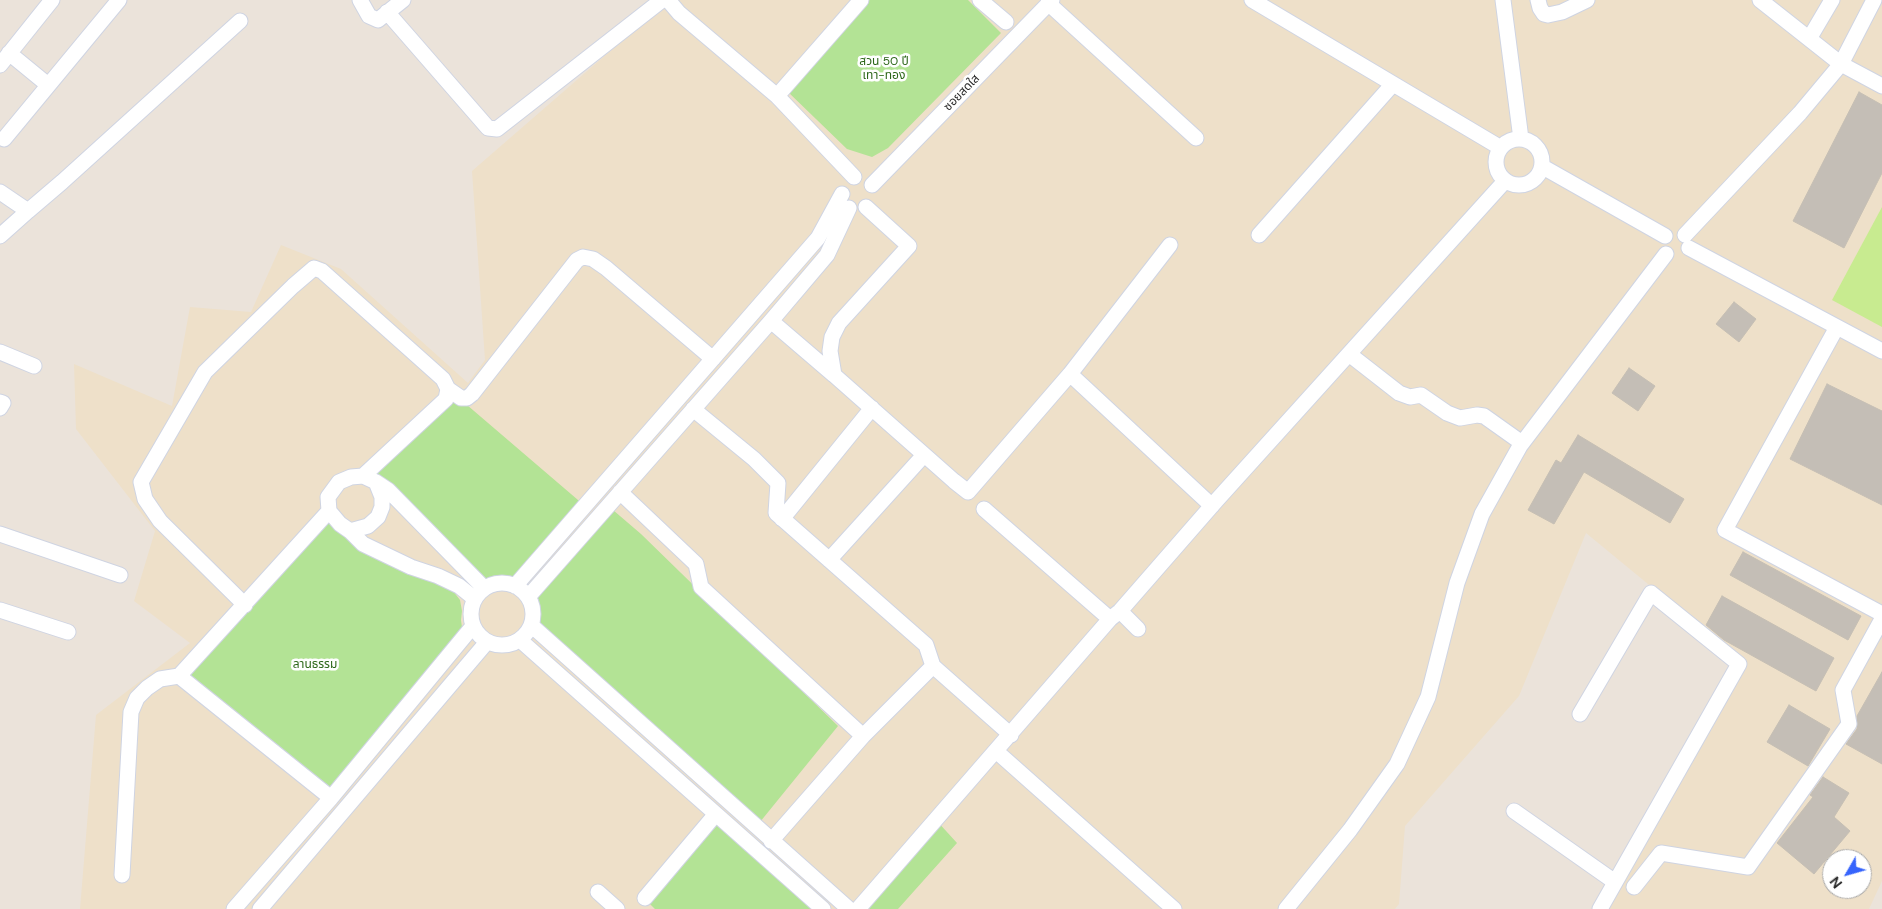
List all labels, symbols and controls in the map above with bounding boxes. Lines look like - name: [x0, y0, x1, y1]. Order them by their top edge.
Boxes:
- park label: สวน 50 ปี เทา-ทอง: [859, 55, 909, 83]
- street label: ซอยสดใส: [941, 72, 983, 114]
- park label: ลานธรรม: [293, 658, 337, 672]
- north arrow: [1822, 849, 1872, 899]
- text: N: [1826, 873, 1846, 892]

